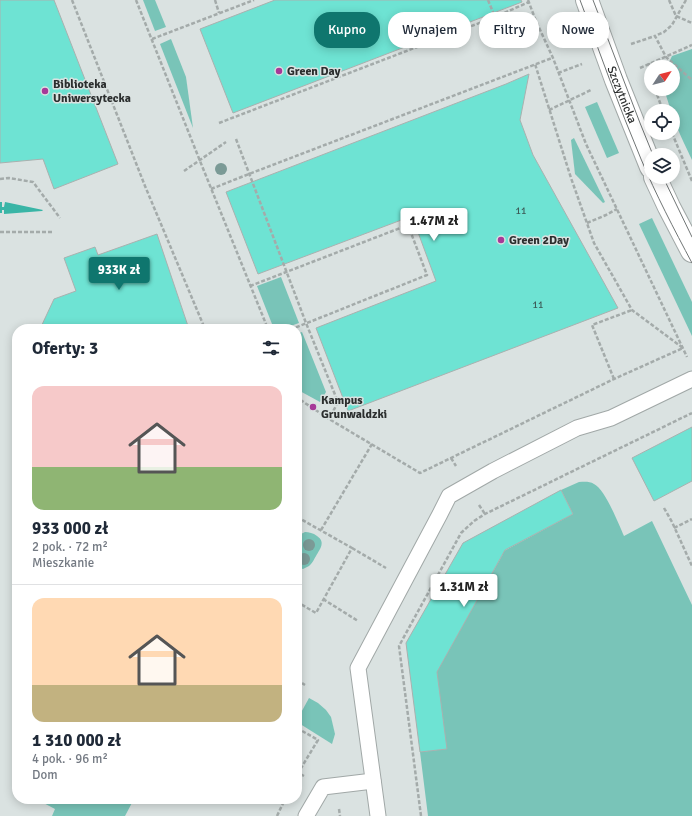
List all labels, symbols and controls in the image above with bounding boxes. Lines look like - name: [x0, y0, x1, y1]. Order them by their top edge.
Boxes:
- chip: Kupno: [314, 12, 380, 48]
- chip: Wynajem: [388, 12, 471, 48]
- chip: Filtry: [479, 12, 539, 48]
- chip: Nowe: [547, 12, 609, 48]
- north arrow: [644, 60, 680, 96]
- map controls: [644, 60, 680, 184]
- place label: Green Day: [287, 64, 340, 79]
- street label: Szczytnicka: [604, 64, 640, 126]
- marker: Green Day: [274, 66, 284, 76]
- place label: Biblioteka Uniwersytecka: [53, 77, 131, 106]
- marker: Biblioteka Uniwersytecka: [40, 86, 50, 96]
- button: locate: [644, 104, 680, 140]
- button: layers: [644, 148, 680, 184]
- house number: 11: [516, 205, 526, 217]
- pin: 1.47M zł: [393, 208, 475, 242]
- text: 1.47M zł: [409, 213, 459, 229]
- place label: Green 2Day: [509, 233, 569, 248]
- marker: Green 2Day: [496, 235, 506, 245]
- pin: 933K zł: [82, 257, 156, 291]
- text: 933K zł: [98, 262, 140, 278]
- house number: 11: [533, 299, 543, 311]
- icon: filters: [260, 337, 282, 359]
- text: Oferty: 3: [32, 338, 98, 359]
- place label: Kampus Grunwaldzki: [321, 393, 387, 422]
- marker: Kampus Grunwaldzki: [308, 402, 318, 412]
- icon: home: [121, 412, 193, 484]
- text: 933 000 zł: [32, 518, 108, 539]
- text: 2 pok. · 72 m²: [32, 539, 108, 555]
- text: Mieszkanie: [32, 555, 94, 571]
- pin: 1.31M zł: [423, 574, 505, 608]
- text: 1.31M zł: [439, 579, 489, 595]
- icon: home: [121, 624, 193, 696]
- text: 1 310 000 zł: [32, 730, 121, 751]
- text: 4 pok. · 96 m²: [32, 751, 108, 767]
- text: Dom: [32, 767, 58, 783]

